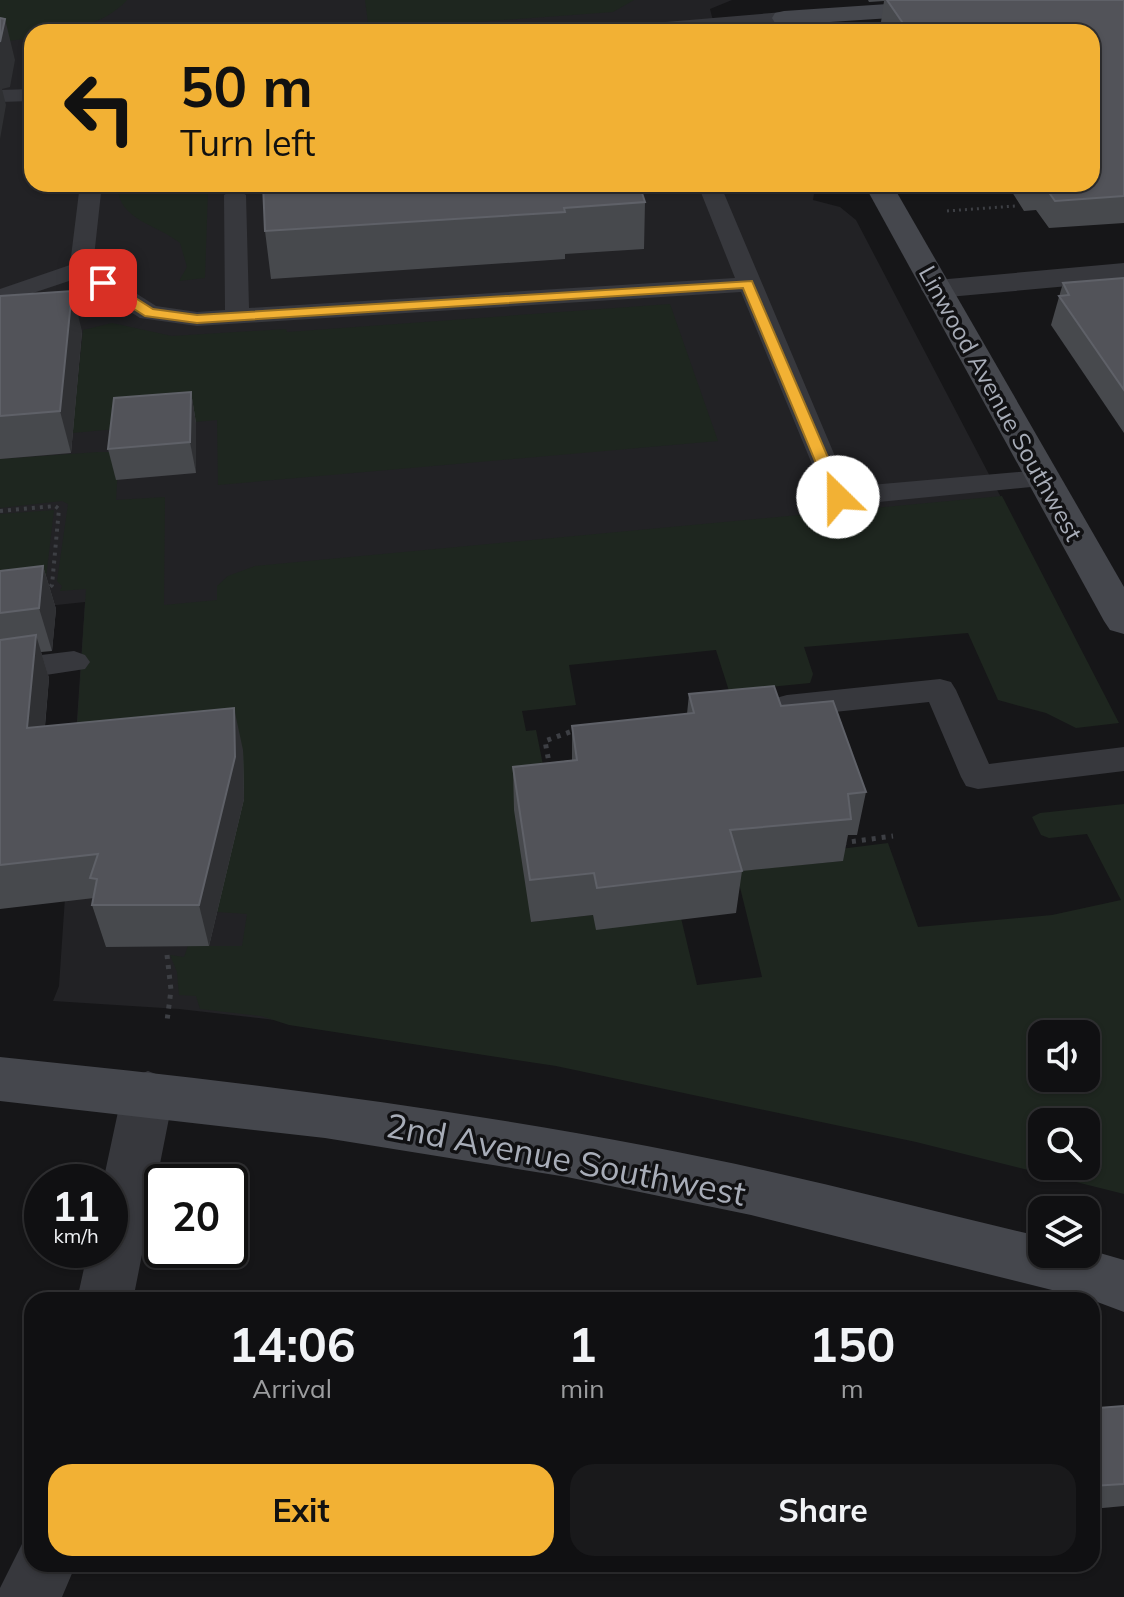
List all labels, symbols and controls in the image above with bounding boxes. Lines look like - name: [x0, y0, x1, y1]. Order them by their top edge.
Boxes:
- text: 50 m: [180, 51, 313, 121]
- icon: left: [48, 56, 152, 160]
- text: Turn left: [180, 120, 316, 165]
- pin: [69, 249, 137, 317]
- street label: Linwood Avenue Southwest: [913, 260, 1089, 546]
- icon: arrive: [81, 261, 125, 305]
- position arrow: [796, 455, 880, 539]
- map controls: [1028, 1020, 1100, 1268]
- button: sound: [1028, 1020, 1100, 1092]
- street label: 2nd Avenue Southwest: [383, 1103, 749, 1215]
- button: search: [1028, 1108, 1100, 1180]
- speed limit sign: 20: [144, 1164, 248, 1268]
- text: 11: [52, 1181, 100, 1231]
- button: layers: [1028, 1196, 1100, 1268]
- text: km/h: [53, 1223, 99, 1248]
- text: 14:06: [229, 1314, 356, 1374]
- text: 1: [568, 1314, 597, 1374]
- text: 150: [809, 1314, 895, 1374]
- text: Arrival: [252, 1372, 332, 1405]
- text: min: [560, 1372, 604, 1405]
- text: m: [841, 1372, 864, 1405]
- button: Exit: [48, 1464, 554, 1556]
- button: Share: [570, 1464, 1076, 1556]

